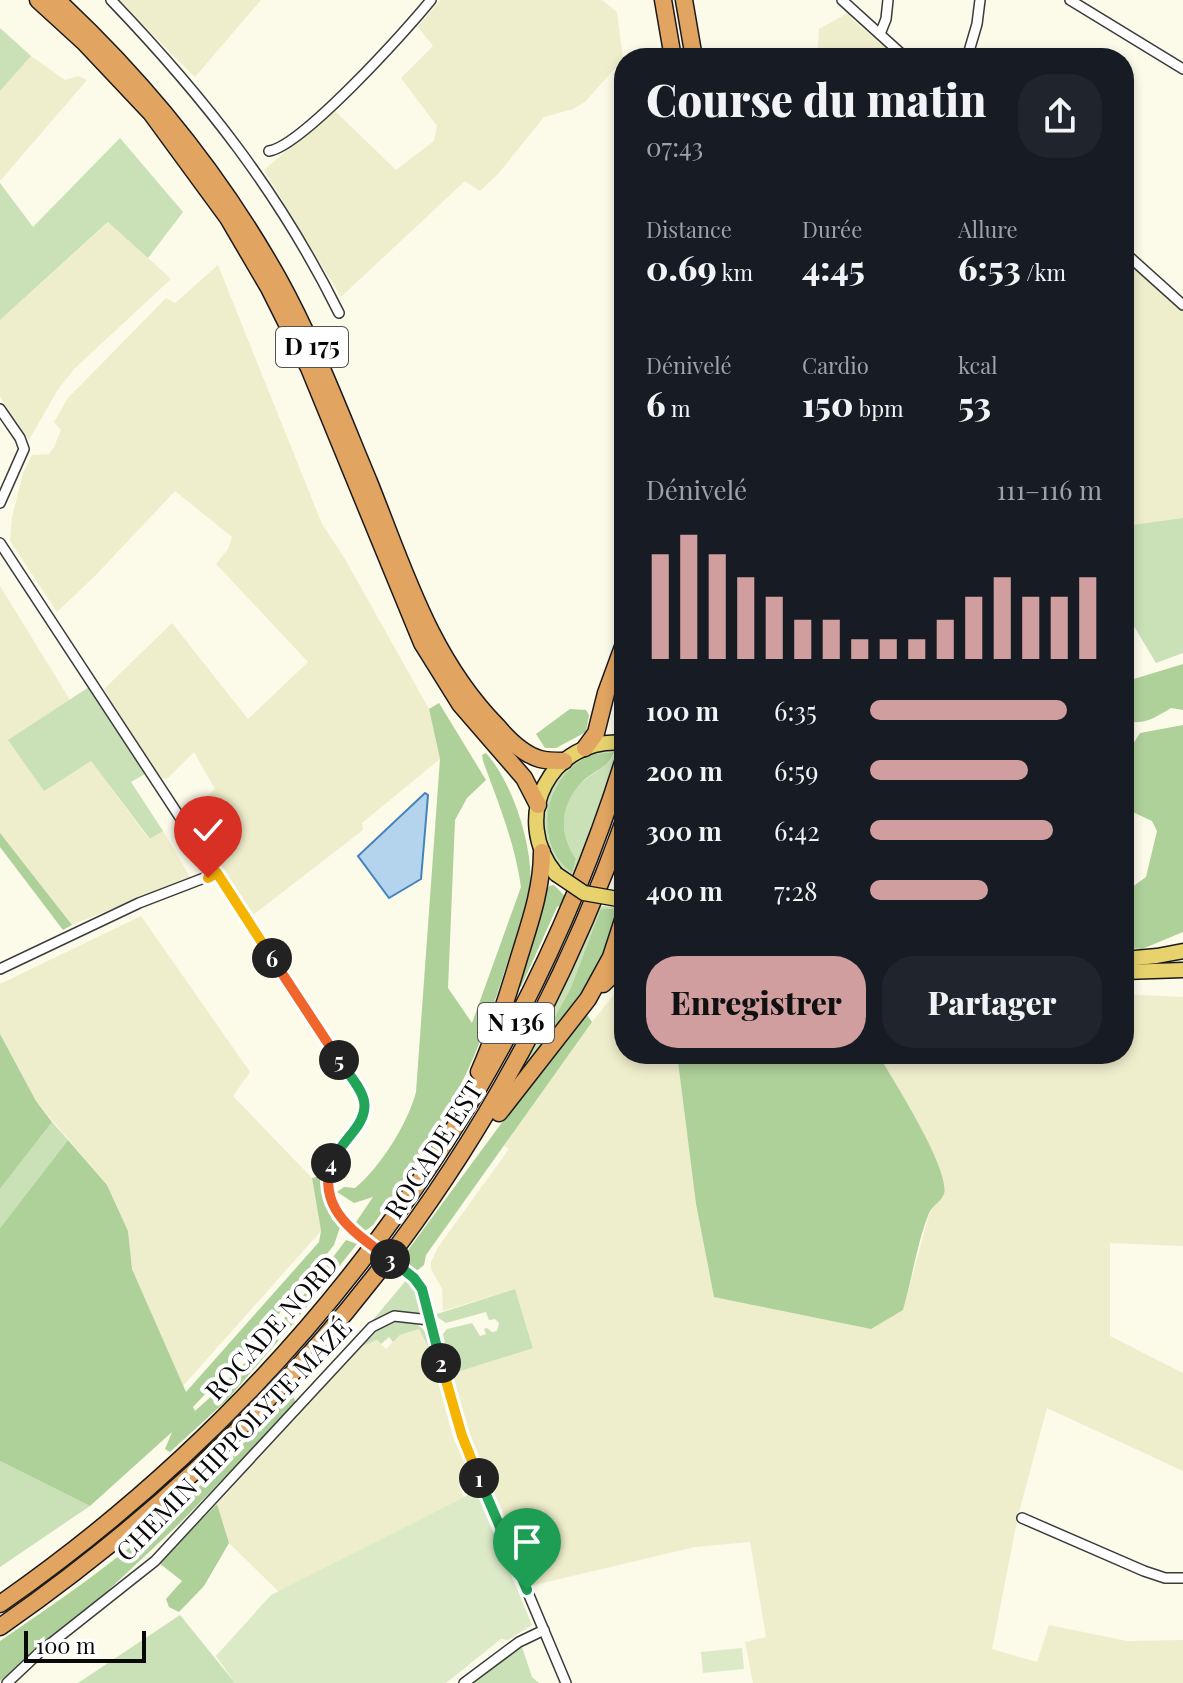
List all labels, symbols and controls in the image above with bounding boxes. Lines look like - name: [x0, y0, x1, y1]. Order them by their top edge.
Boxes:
- text: Course du matin: [646, 69, 987, 128]
- button: share: [1018, 74, 1102, 158]
- text: 07:43: [646, 129, 703, 164]
- text: Distance: [646, 214, 732, 244]
- text: Durée: [802, 214, 862, 244]
- text: Allure: [958, 214, 1018, 244]
- text: 0.69: [646, 244, 717, 290]
- text: 4:45: [802, 244, 865, 290]
- text: 6:53: [958, 244, 1021, 290]
- text: km: [717, 257, 753, 287]
- text: /km: [1021, 257, 1066, 287]
- road number: D 175: [276, 327, 348, 367]
- text: Dénivelé: [646, 350, 732, 380]
- text: Cardio: [802, 350, 869, 380]
- text: kcal: [958, 350, 997, 380]
- text: 6: [646, 380, 666, 426]
- text: 150: [802, 380, 853, 426]
- text: 53: [958, 380, 991, 426]
- text: m: [666, 393, 691, 423]
- text: bpm: [853, 393, 904, 423]
- text: Dénivelé: [646, 472, 747, 507]
- text: 111–116 m: [996, 472, 1102, 507]
- text: 100 m: [646, 693, 719, 728]
- text: 6:35: [774, 693, 817, 728]
- text: 200 m: [646, 753, 723, 788]
- text: 6:59: [774, 753, 818, 788]
- pin: [174, 796, 242, 878]
- icon: check: [186, 808, 230, 852]
- text: 300 m: [646, 813, 722, 848]
- text: 6:42: [774, 813, 820, 848]
- text: 400 m: [646, 873, 723, 908]
- text: 7:28: [774, 873, 817, 908]
- pin: 6: [252, 938, 292, 978]
- text: 6: [266, 943, 278, 973]
- button: Enregistrer: [646, 956, 866, 1048]
- button: Partager: [882, 956, 1102, 1048]
- road number: N 136: [478, 1003, 554, 1043]
- pin: 5: [319, 1040, 359, 1080]
- text: 5: [334, 1045, 344, 1075]
- street label: ROCADE EST: [375, 1074, 490, 1224]
- pin: 4: [311, 1143, 351, 1183]
- text: 4: [325, 1148, 337, 1178]
- pin: 3: [370, 1239, 410, 1279]
- text: 3: [385, 1244, 395, 1274]
- street label: ROCADE NORD: [196, 1247, 345, 1407]
- street label: CHEMIN HIPPOLYTE MAZÉ: [107, 1310, 358, 1568]
- pin: 2: [421, 1343, 461, 1383]
- text: 2: [435, 1348, 447, 1378]
- pin: 1: [459, 1458, 499, 1498]
- text: 1: [475, 1463, 483, 1493]
- pin: [493, 1508, 561, 1590]
- icon: arrive: [505, 1520, 549, 1564]
- scale bar: [24, 1627, 146, 1663]
- text: 100 m: [36, 1630, 96, 1660]

